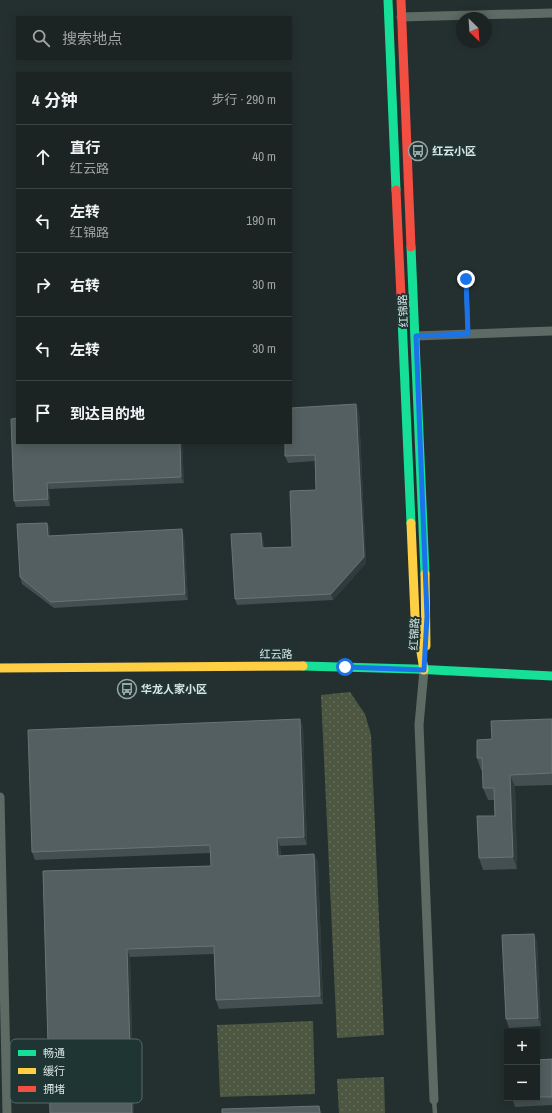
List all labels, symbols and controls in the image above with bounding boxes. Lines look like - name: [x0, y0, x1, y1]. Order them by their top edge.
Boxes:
- north arrow: [456, 12, 492, 48]
- search box: [16, 16, 292, 60]
- icon: search: [30, 27, 52, 49]
- text: 搜索地点: [62, 28, 122, 49]
- text: 4 分钟: [32, 88, 78, 111]
- text: 步行 · 290 m: [211, 91, 276, 108]
- text: 直行: [70, 137, 100, 158]
- bus stop icon: 红云小区: [407, 140, 429, 162]
- place label: 红云小区: [432, 144, 476, 158]
- icon: ahead: [32, 146, 54, 168]
- text: 40 m: [252, 148, 276, 165]
- text: 红云路: [70, 160, 109, 177]
- text: 左转: [70, 201, 100, 222]
- icon: left: [32, 210, 54, 232]
- text: 190 m: [246, 212, 276, 229]
- text: 红锦路: [70, 224, 109, 241]
- route end: [457, 270, 475, 288]
- icon: right: [32, 274, 54, 296]
- text: 右转: [70, 275, 100, 296]
- text: 30 m: [252, 276, 276, 293]
- street label: 红锦路: [395, 294, 411, 328]
- icon: left: [32, 338, 54, 360]
- text: 左转: [70, 339, 100, 360]
- text: 30 m: [252, 340, 276, 357]
- icon: arrive: [32, 402, 54, 424]
- text: 到达目的地: [70, 403, 145, 424]
- street label: 红锦路: [406, 617, 422, 651]
- street label: 红云路: [260, 647, 293, 661]
- route start: [336, 658, 354, 676]
- bus stop icon: 华龙人家小区: [116, 678, 138, 700]
- place label: 华龙人家小区: [141, 682, 207, 696]
- map controls: [504, 1029, 540, 1101]
- button: +: [504, 1029, 540, 1065]
- legend: [10, 1039, 142, 1103]
- text: 畅通: [43, 1046, 65, 1060]
- text: 缓行: [43, 1064, 65, 1078]
- button: −: [504, 1065, 540, 1101]
- text: 拥堵: [43, 1082, 65, 1096]

